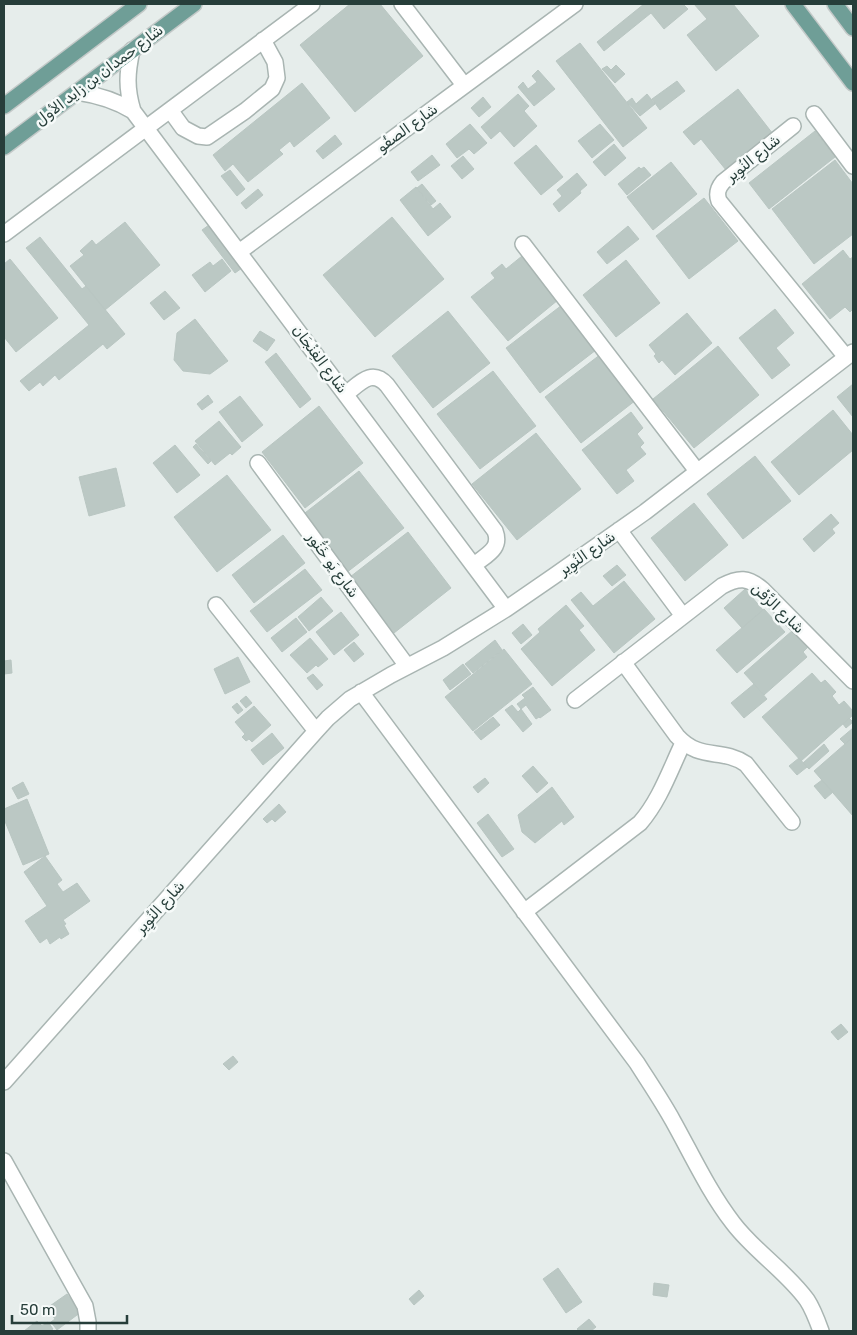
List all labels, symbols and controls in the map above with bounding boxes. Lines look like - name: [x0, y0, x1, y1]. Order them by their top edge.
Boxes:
- street label: شارع حمدان بن زايد الأول: [31, 21, 168, 131]
- street label: شارع الصفُو: [373, 100, 442, 158]
- street label: شارع النُوِير: [721, 131, 786, 188]
- street label: شارع الفِنْجَان: [287, 321, 351, 398]
- street label: شارع يَو خَنُّور: [301, 527, 364, 602]
- street label: شارع النُوِير: [555, 527, 620, 582]
- street label: شارع الزَّفْن: [746, 579, 808, 638]
- street label: شارع النُوِير: [131, 877, 191, 940]
- scale bar: [12, 1292, 128, 1324]
- text: 50 m: [20, 1301, 55, 1319]

